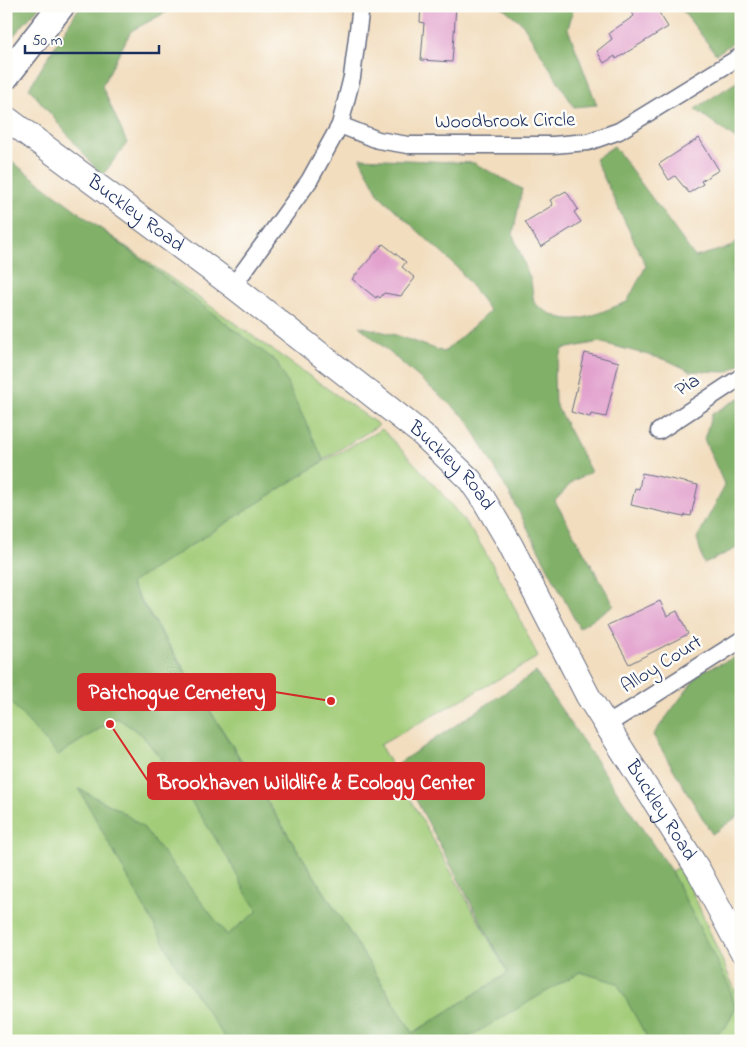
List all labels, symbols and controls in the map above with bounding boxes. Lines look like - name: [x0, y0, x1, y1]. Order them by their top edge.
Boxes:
- scale bar: [25, 22, 159, 54]
- text: 50 m: [32, 30, 63, 52]
- street label: Woodbrook Circle: [435, 106, 575, 138]
- street label: Buckley Road: [80, 167, 190, 259]
- street label: Pia: [670, 367, 706, 405]
- street label: Buckley Road: [401, 414, 502, 516]
- street label: Alloy Court: [616, 628, 709, 701]
- callout: Patchogue Cemetery: [78, 674, 275, 710]
- text: Patchogue Cemetery: [89, 679, 266, 711]
- street label: Buckley Road: [617, 754, 704, 867]
- callout: Brookhaven Wildlife & Ecology Center: [148, 763, 484, 799]
- text: Brookhaven Wildlife & Ecology Center: [157, 769, 475, 801]

